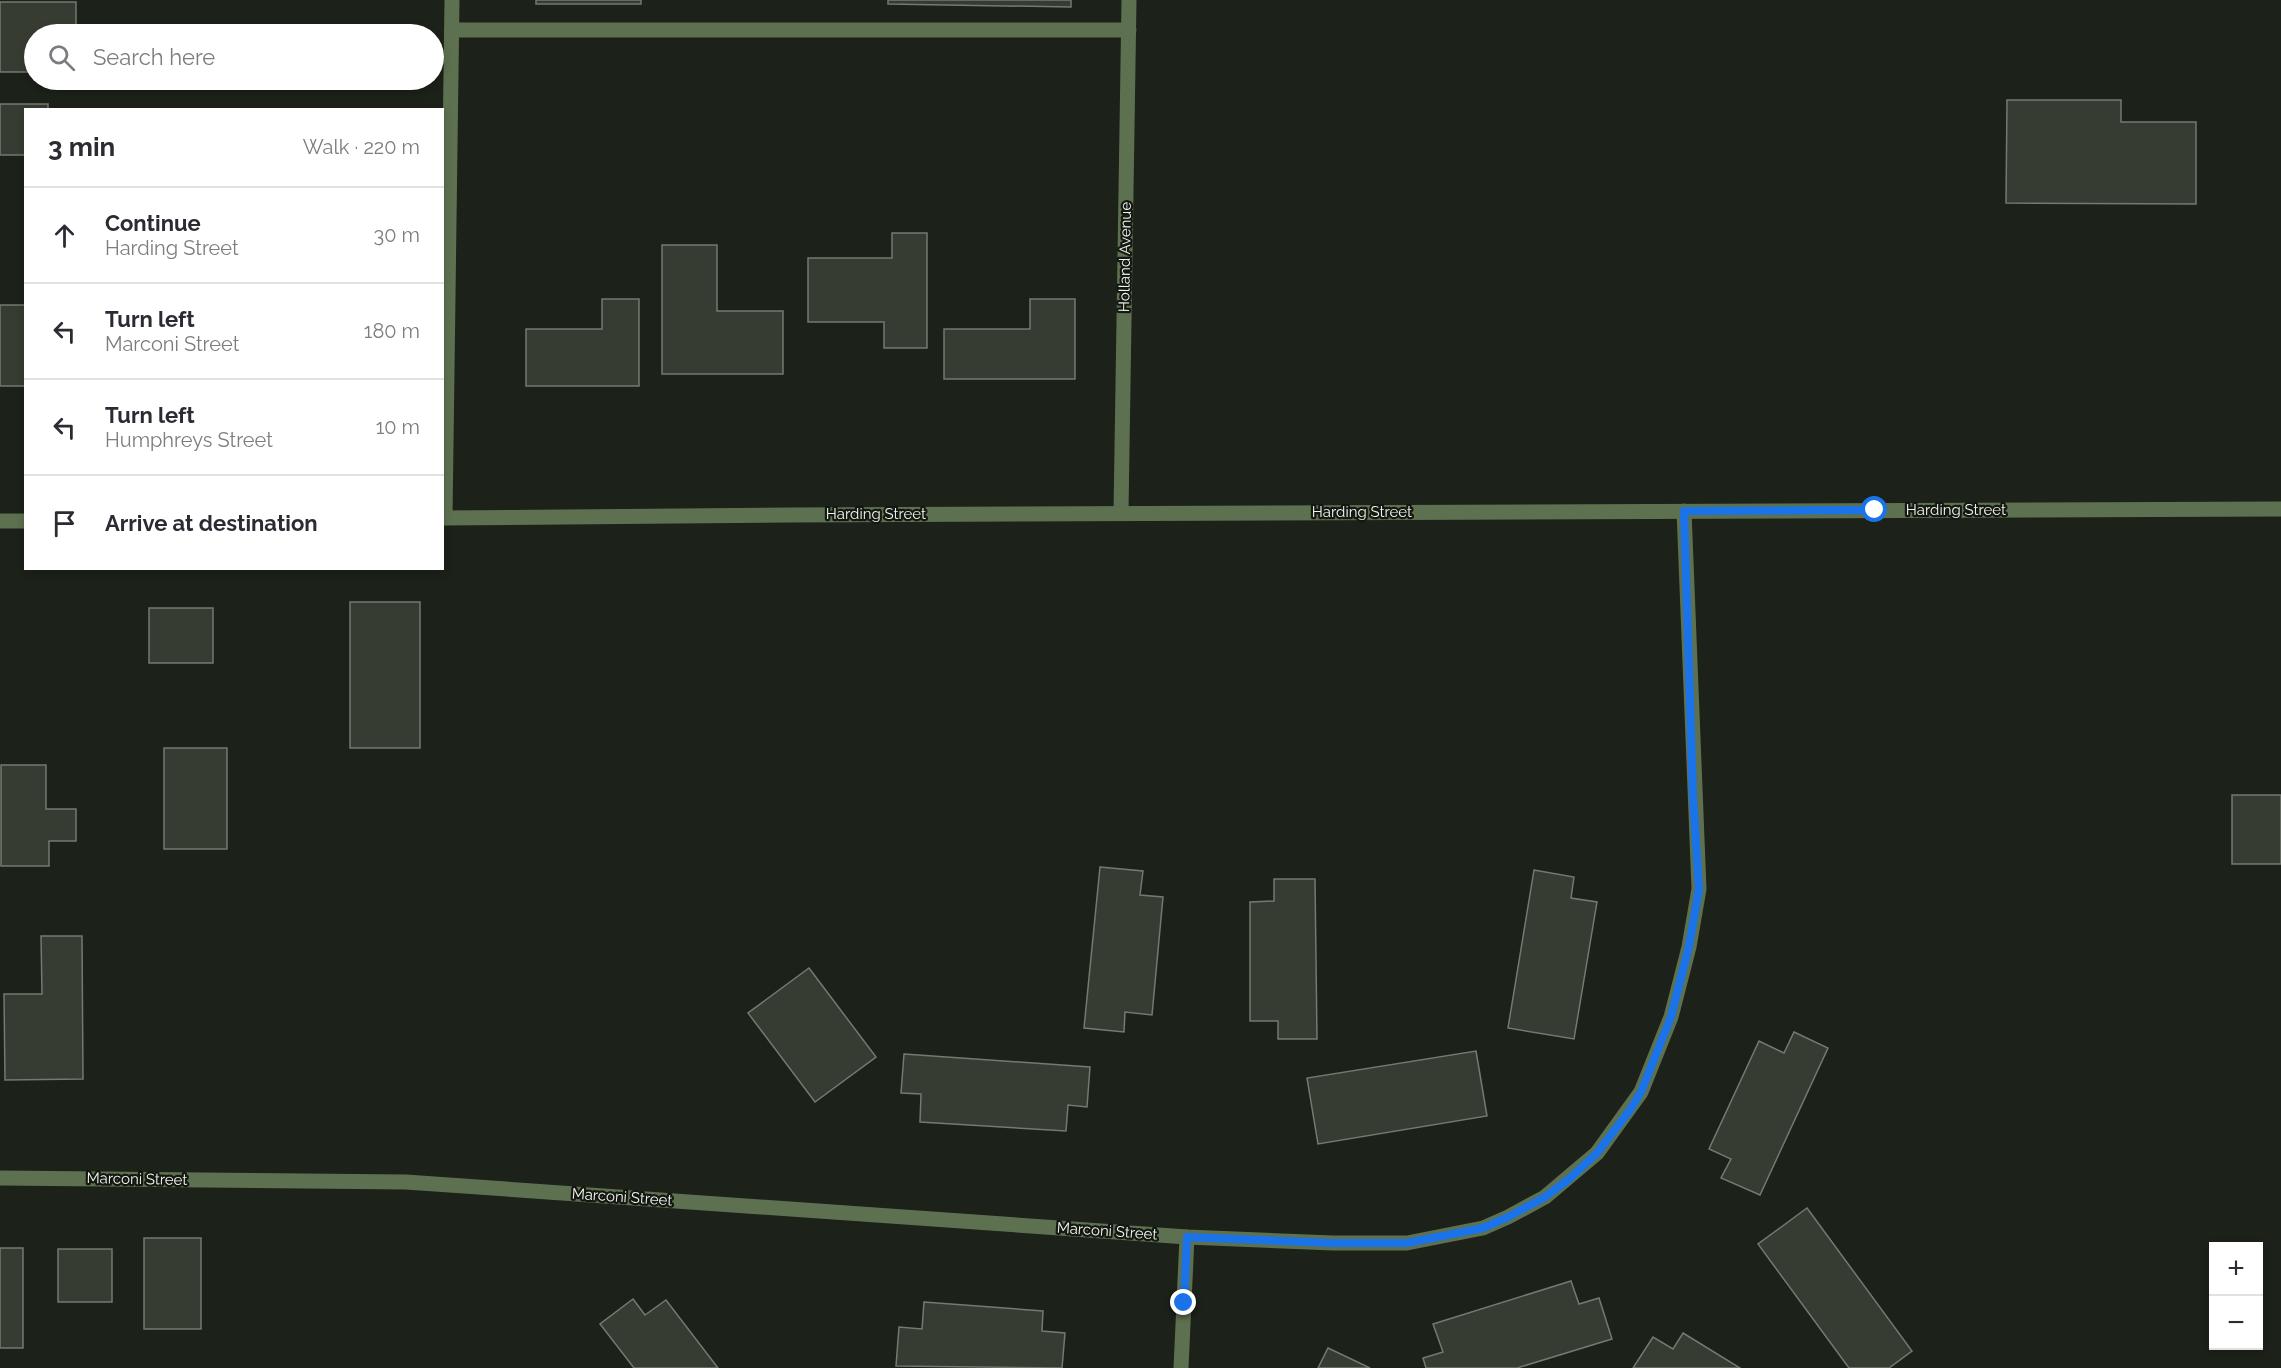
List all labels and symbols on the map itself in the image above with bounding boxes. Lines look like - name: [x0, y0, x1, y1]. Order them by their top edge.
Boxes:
- street label: Holland Avenue: [1115, 202, 1135, 312]
- route start: [1861, 496, 1887, 522]
- street label: Harding Street: [1906, 501, 2006, 519]
- street label: Harding Street: [1312, 503, 1412, 521]
- street label: Harding Street: [826, 505, 926, 523]
- street label: Marconi Street: [86, 1169, 188, 1189]
- street label: Marconi Street: [571, 1185, 673, 1209]
- street label: Marconi Street: [1056, 1219, 1158, 1243]
- route end: [1170, 1289, 1196, 1315]

